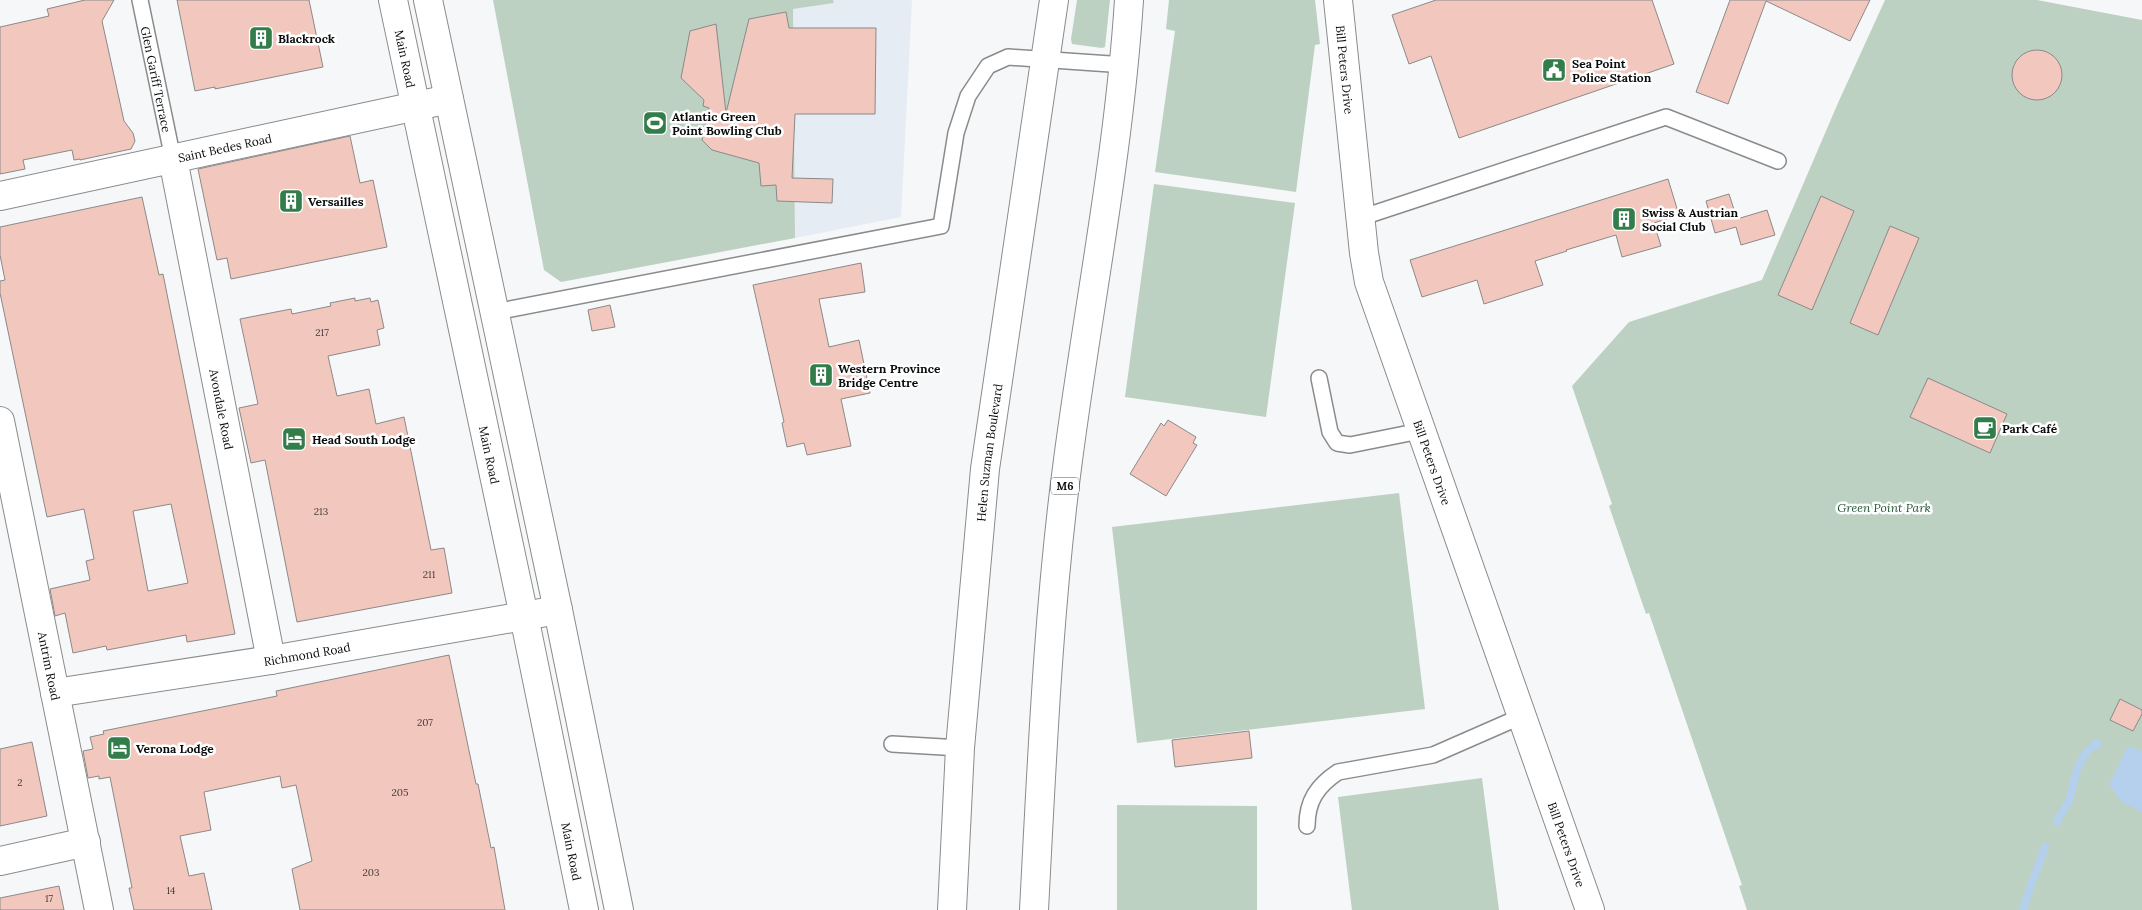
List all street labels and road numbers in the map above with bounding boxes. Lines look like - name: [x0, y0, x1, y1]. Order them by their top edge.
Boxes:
- street label: Glen Gariff Terrace: [138, 25, 175, 134]
- street label: Bill Peters Drive: [1333, 25, 1357, 115]
- street label: Main Road: [392, 28, 419, 89]
- street label: Saint Bedes Road: [177, 130, 273, 165]
- street label: Avondale Road: [207, 367, 237, 451]
- street label: Helen Suzman Boulevard: [973, 383, 1005, 522]
- street label: Bill Peters Drive: [1411, 418, 1455, 507]
- street label: Main Road: [476, 424, 503, 485]
- road number: M6: [1051, 478, 1079, 494]
- street label: Antrim Road: [35, 629, 64, 702]
- street label: Richmond Road: [263, 639, 351, 669]
- street label: Bill Peters Drive: [1545, 800, 1589, 889]
- street label: Main Road: [559, 821, 585, 882]

